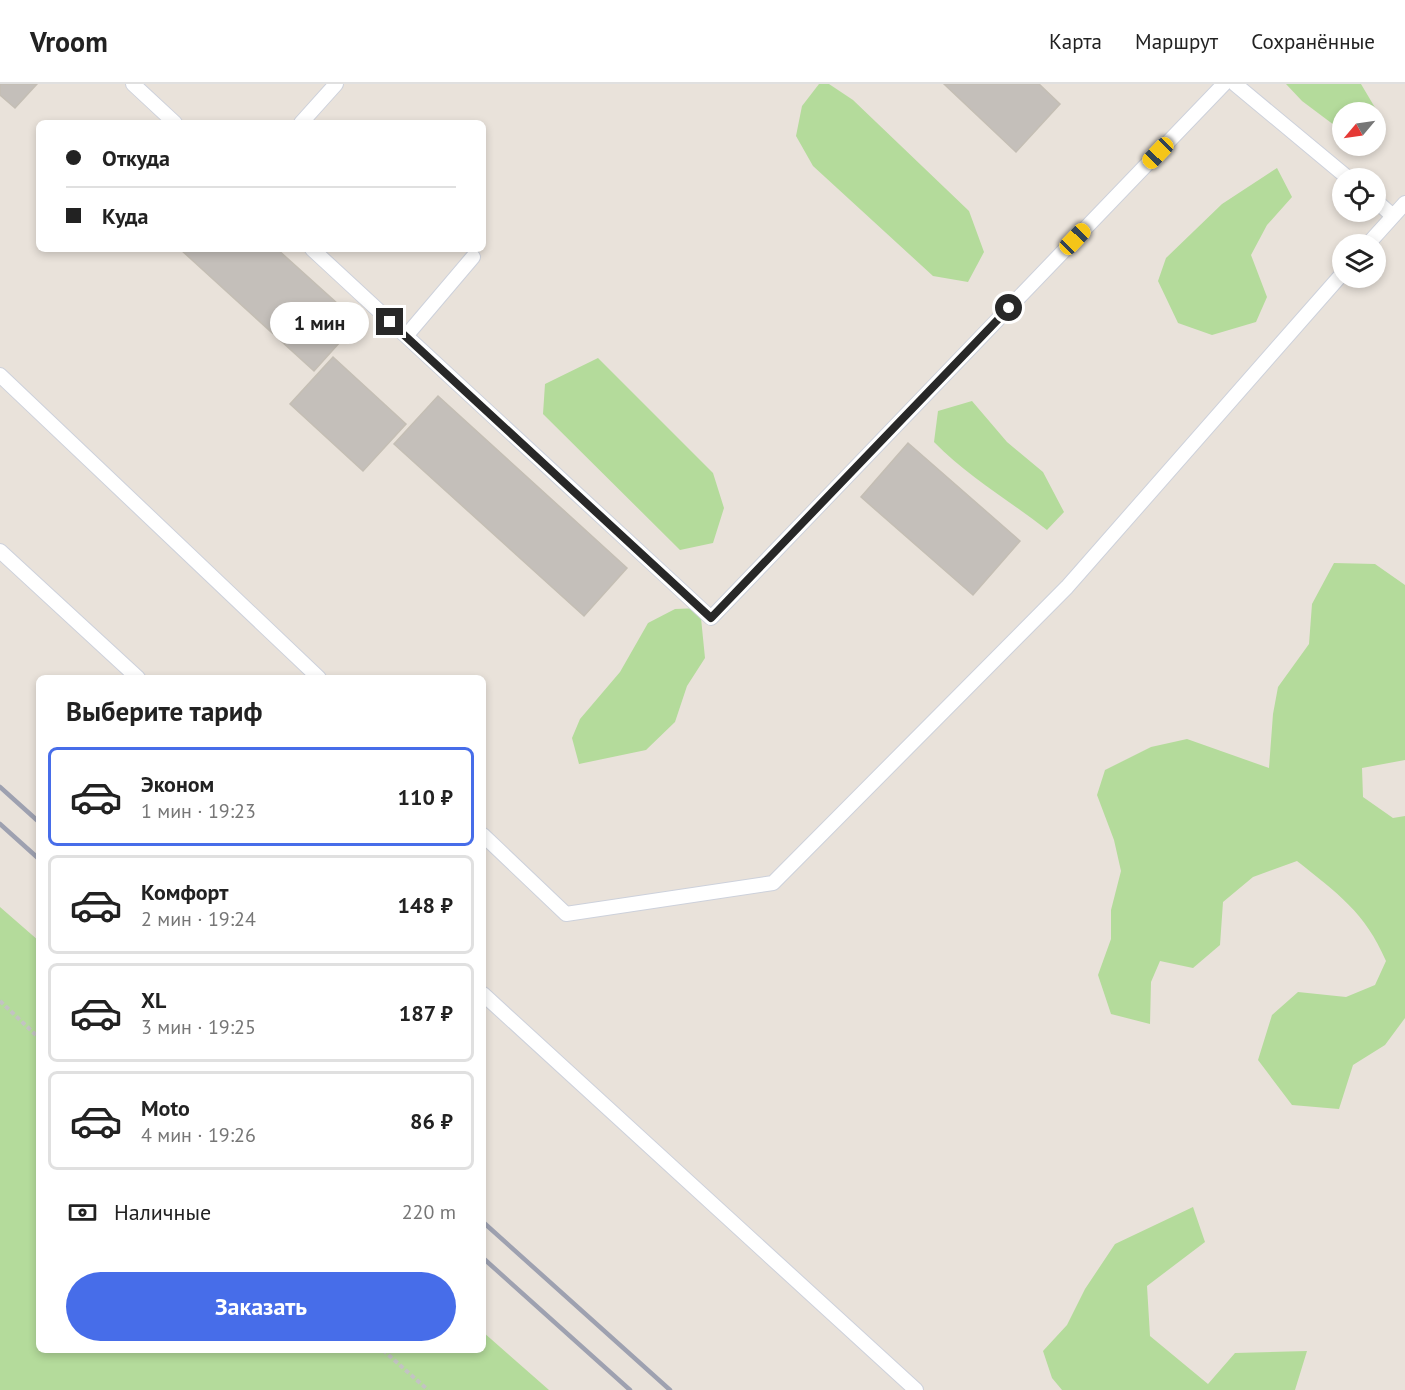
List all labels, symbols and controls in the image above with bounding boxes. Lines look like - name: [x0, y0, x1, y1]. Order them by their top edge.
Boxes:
- text: Vroom: [30, 23, 108, 60]
- text: Карта: [1049, 28, 1102, 55]
- text: Маршрут: [1135, 28, 1218, 55]
- text: Сохранённые: [1251, 28, 1375, 55]
- north arrow: [1332, 102, 1386, 156]
- map controls: [1332, 102, 1386, 288]
- car: [1139, 134, 1177, 172]
- text: Откуда: [102, 144, 170, 172]
- button: locate: [1332, 168, 1386, 222]
- text: Куда: [102, 202, 149, 230]
- car: [1056, 220, 1094, 258]
- button: layers: [1332, 234, 1386, 288]
- route start: [995, 294, 1022, 321]
- callout: 1 мин: [270, 301, 369, 343]
- route end: [376, 308, 403, 335]
- text: 1 мин: [294, 310, 345, 336]
- text: Выберите тариф: [66, 694, 262, 728]
- icon: car: [69, 770, 123, 824]
- text: Эконом: [141, 770, 214, 798]
- text: 110 ₽: [398, 783, 453, 811]
- text: 1 мин · 19:23: [141, 798, 256, 824]
- icon: car: [69, 878, 123, 932]
- text: Комфорт: [141, 878, 229, 906]
- text: 148 ₽: [398, 891, 453, 919]
- text: 2 мин · 19:24: [141, 906, 256, 932]
- icon: car: [69, 986, 123, 1040]
- text: XL: [141, 986, 166, 1014]
- text: 187 ₽: [399, 999, 453, 1027]
- text: 3 мин · 19:25: [141, 1014, 256, 1040]
- icon: car: [69, 1094, 123, 1148]
- text: Moto: [141, 1094, 190, 1122]
- text: 86 ₽: [410, 1107, 453, 1135]
- text: 4 мин · 19:26: [141, 1122, 256, 1148]
- icon: cash: [66, 1196, 99, 1229]
- text: Наличные: [114, 1198, 211, 1226]
- text: 220 m: [402, 1199, 456, 1225]
- button: Заказать: [66, 1272, 456, 1341]

